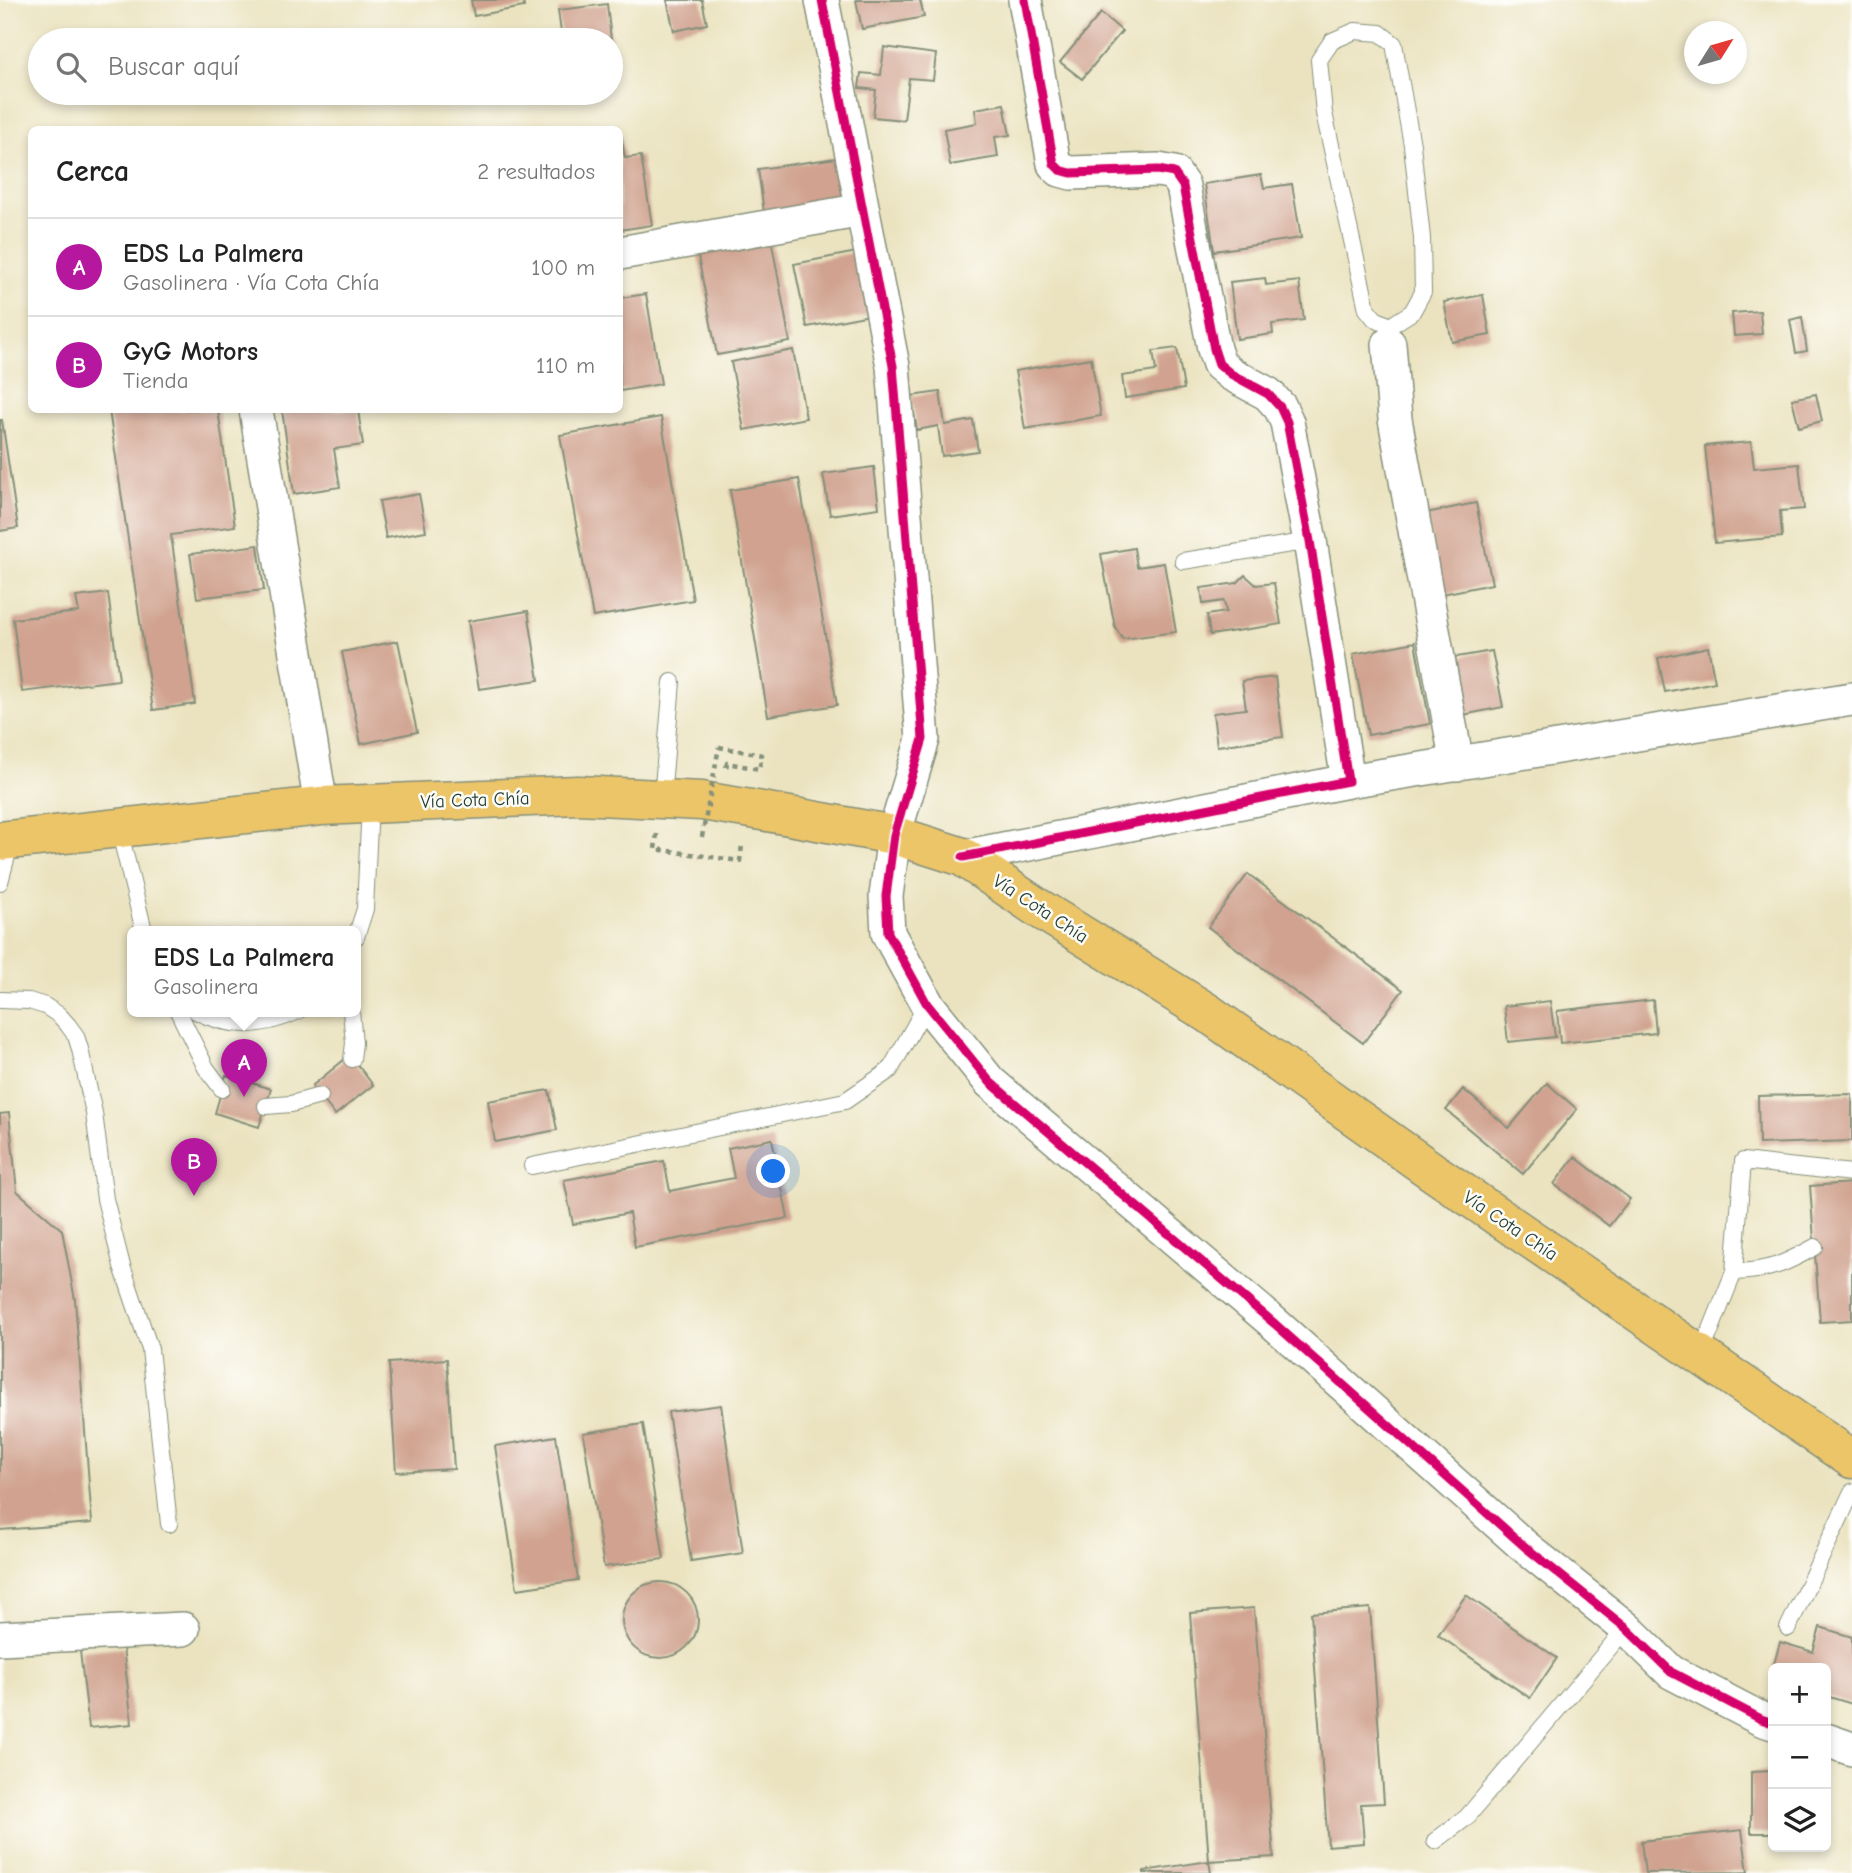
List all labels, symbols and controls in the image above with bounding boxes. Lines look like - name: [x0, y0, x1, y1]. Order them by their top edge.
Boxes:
- north arrow: [1684, 21, 1747, 84]
- search box: [28, 28, 623, 105]
- icon: search: [52, 48, 90, 86]
- text: Buscar aquí: [108, 52, 239, 82]
- text: Cerca: [56, 154, 129, 189]
- text: 2 resultados: [477, 158, 595, 185]
- text: EDS La Palmera: [123, 239, 304, 269]
- text: A: [73, 254, 85, 281]
- text: 100 m: [531, 254, 595, 281]
- text: Gasolinera · Vía Cota Chía: [123, 269, 380, 296]
- text: GyG Motors: [123, 337, 258, 367]
- text: B: [72, 352, 86, 379]
- text: 110 m: [536, 352, 595, 379]
- text: Tienda: [123, 367, 189, 394]
- street label: Vía Cota Chía: [420, 787, 530, 813]
- street label: Vía Cota Chía: [989, 870, 1092, 948]
- popup: [127, 926, 361, 1017]
- text: EDS La Palmera: [154, 943, 334, 973]
- text: Gasolinera: [154, 973, 259, 1000]
- pin: A: [221, 1039, 267, 1097]
- pin: B: [171, 1138, 217, 1196]
- your location: [756, 1154, 790, 1188]
- street label: Vía Cota Chía: [1459, 1186, 1562, 1265]
- map controls: [1768, 1663, 1831, 1852]
- button: +: [1768, 1663, 1831, 1726]
- button: −: [1768, 1726, 1831, 1789]
- button: layers: [1768, 1789, 1831, 1852]

